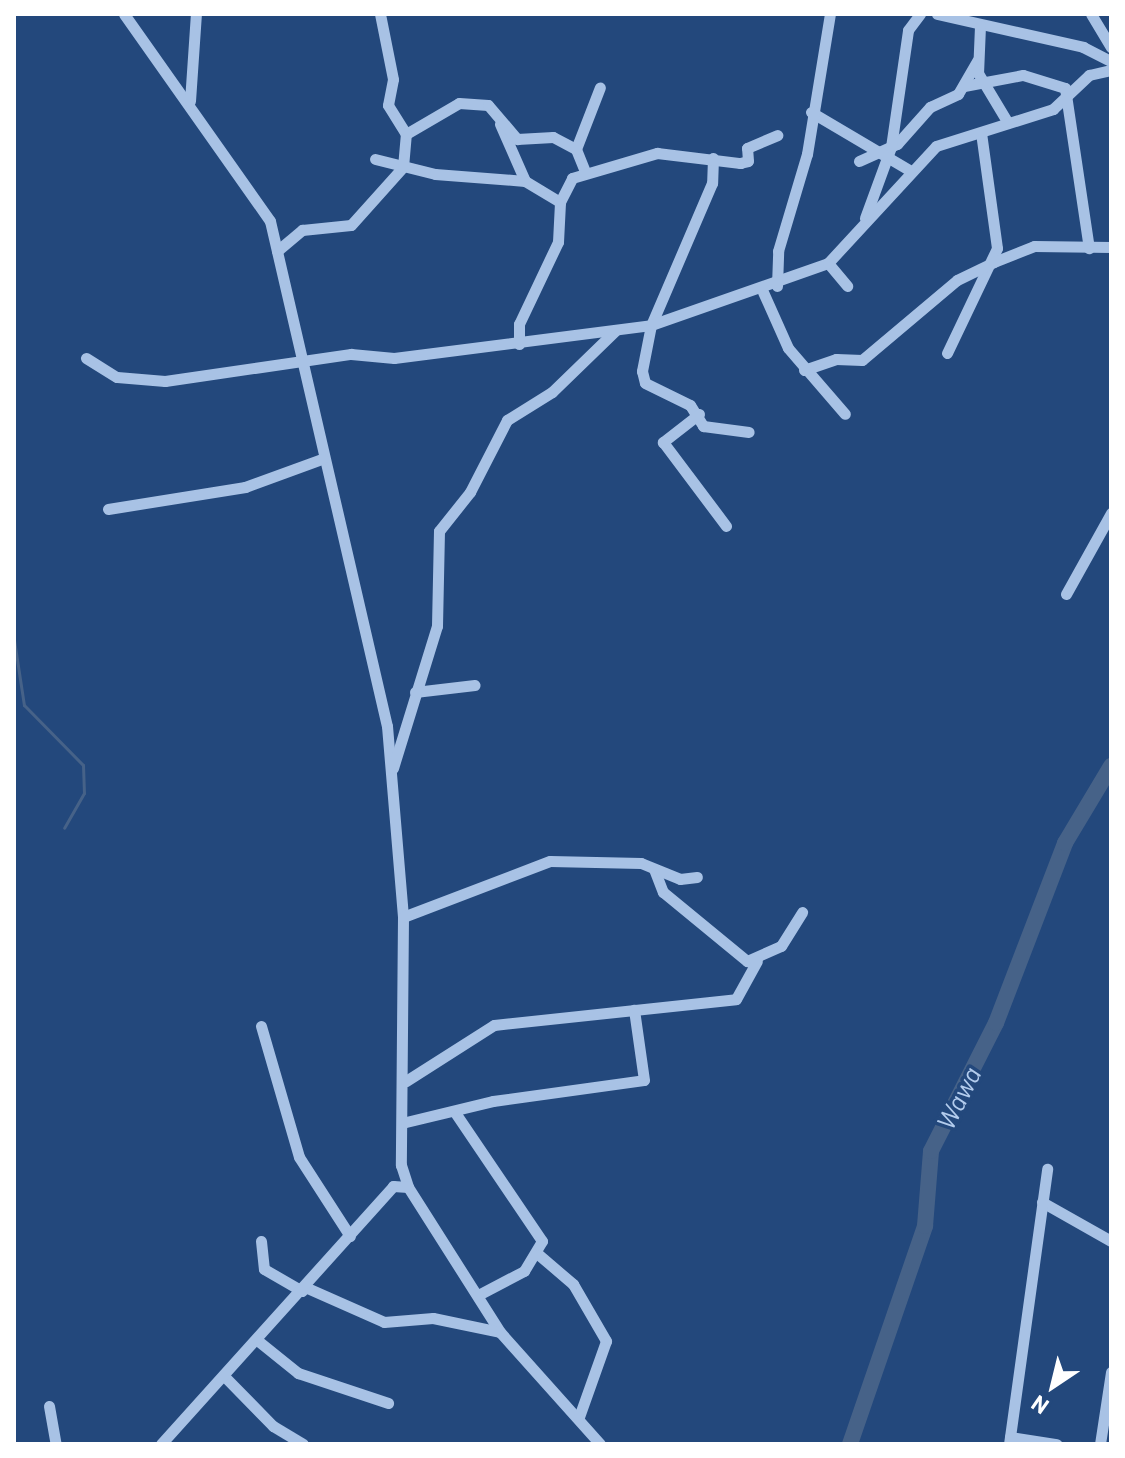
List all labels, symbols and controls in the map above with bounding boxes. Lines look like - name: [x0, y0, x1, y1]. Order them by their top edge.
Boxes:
- water label: Wawa: [929, 1061, 987, 1135]
- north arrow: [1013, 1346, 1093, 1426]
- text: N: [1026, 1391, 1053, 1421]

